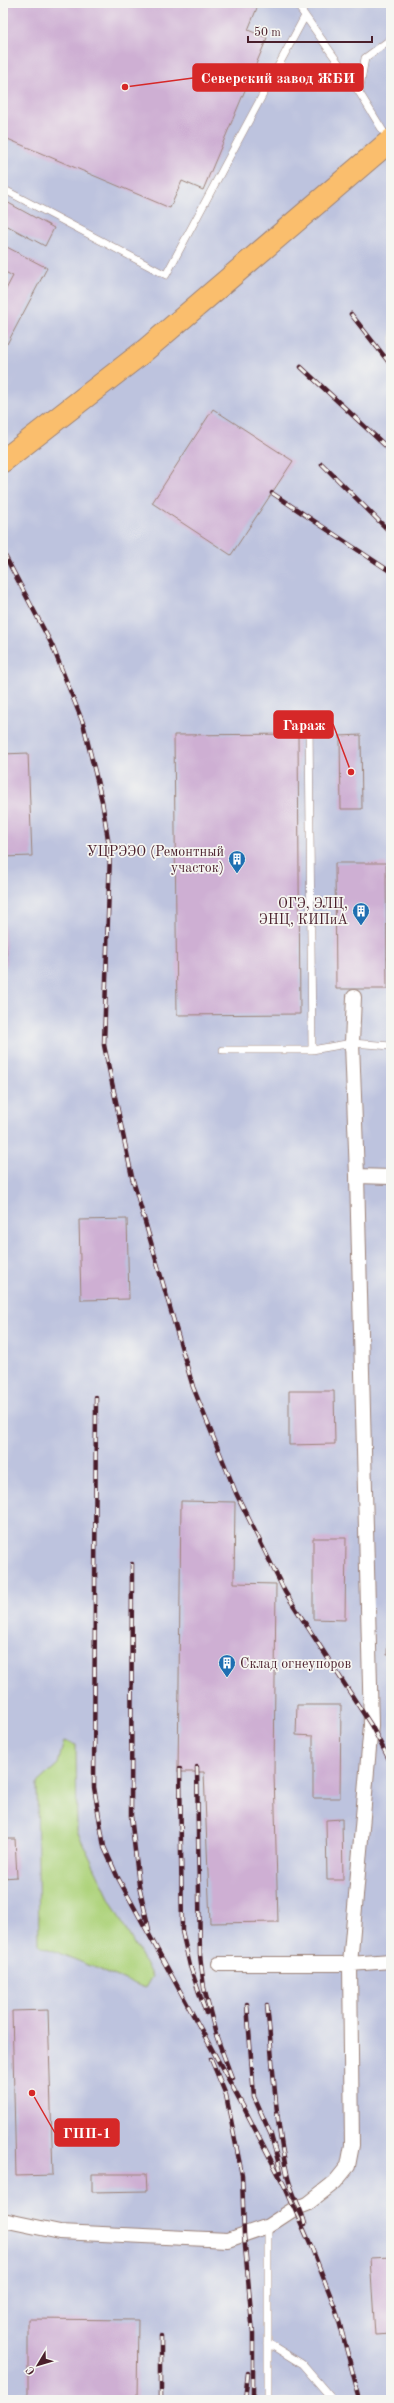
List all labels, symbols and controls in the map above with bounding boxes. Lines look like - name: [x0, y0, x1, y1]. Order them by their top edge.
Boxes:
- scale bar: [248, 18, 372, 44]
- text: 50 m: [254, 26, 281, 39]
- callout: Северский завод ЖБИ: [193, 64, 363, 91]
- text: Северский завод ЖБИ: [201, 72, 355, 87]
- callout: Гараж: [274, 711, 333, 738]
- text: Гараж: [282, 719, 326, 734]
- place label: УЦРЭЭО (Ремонтный участок): [87, 845, 224, 875]
- building icon: УЦРЭЭО (Ремонтный участок): [227, 849, 247, 874]
- place label: ОГЭ, ЭЛЦ, ЭНЦ, КИПиА: [259, 897, 348, 927]
- building icon: ОГЭ, ЭЛЦ, ЭНЦ, КИПиА: [351, 901, 371, 926]
- building icon: Склад огнеупоров: [217, 1653, 237, 1678]
- place label: Склад огнеупоров: [240, 1657, 352, 1671]
- callout: ГПП-1: [55, 2119, 119, 2146]
- text: ГПП-1: [63, 2127, 111, 2142]
- north arrow: [18, 2345, 58, 2385]
- text: С: [25, 2364, 38, 2376]

